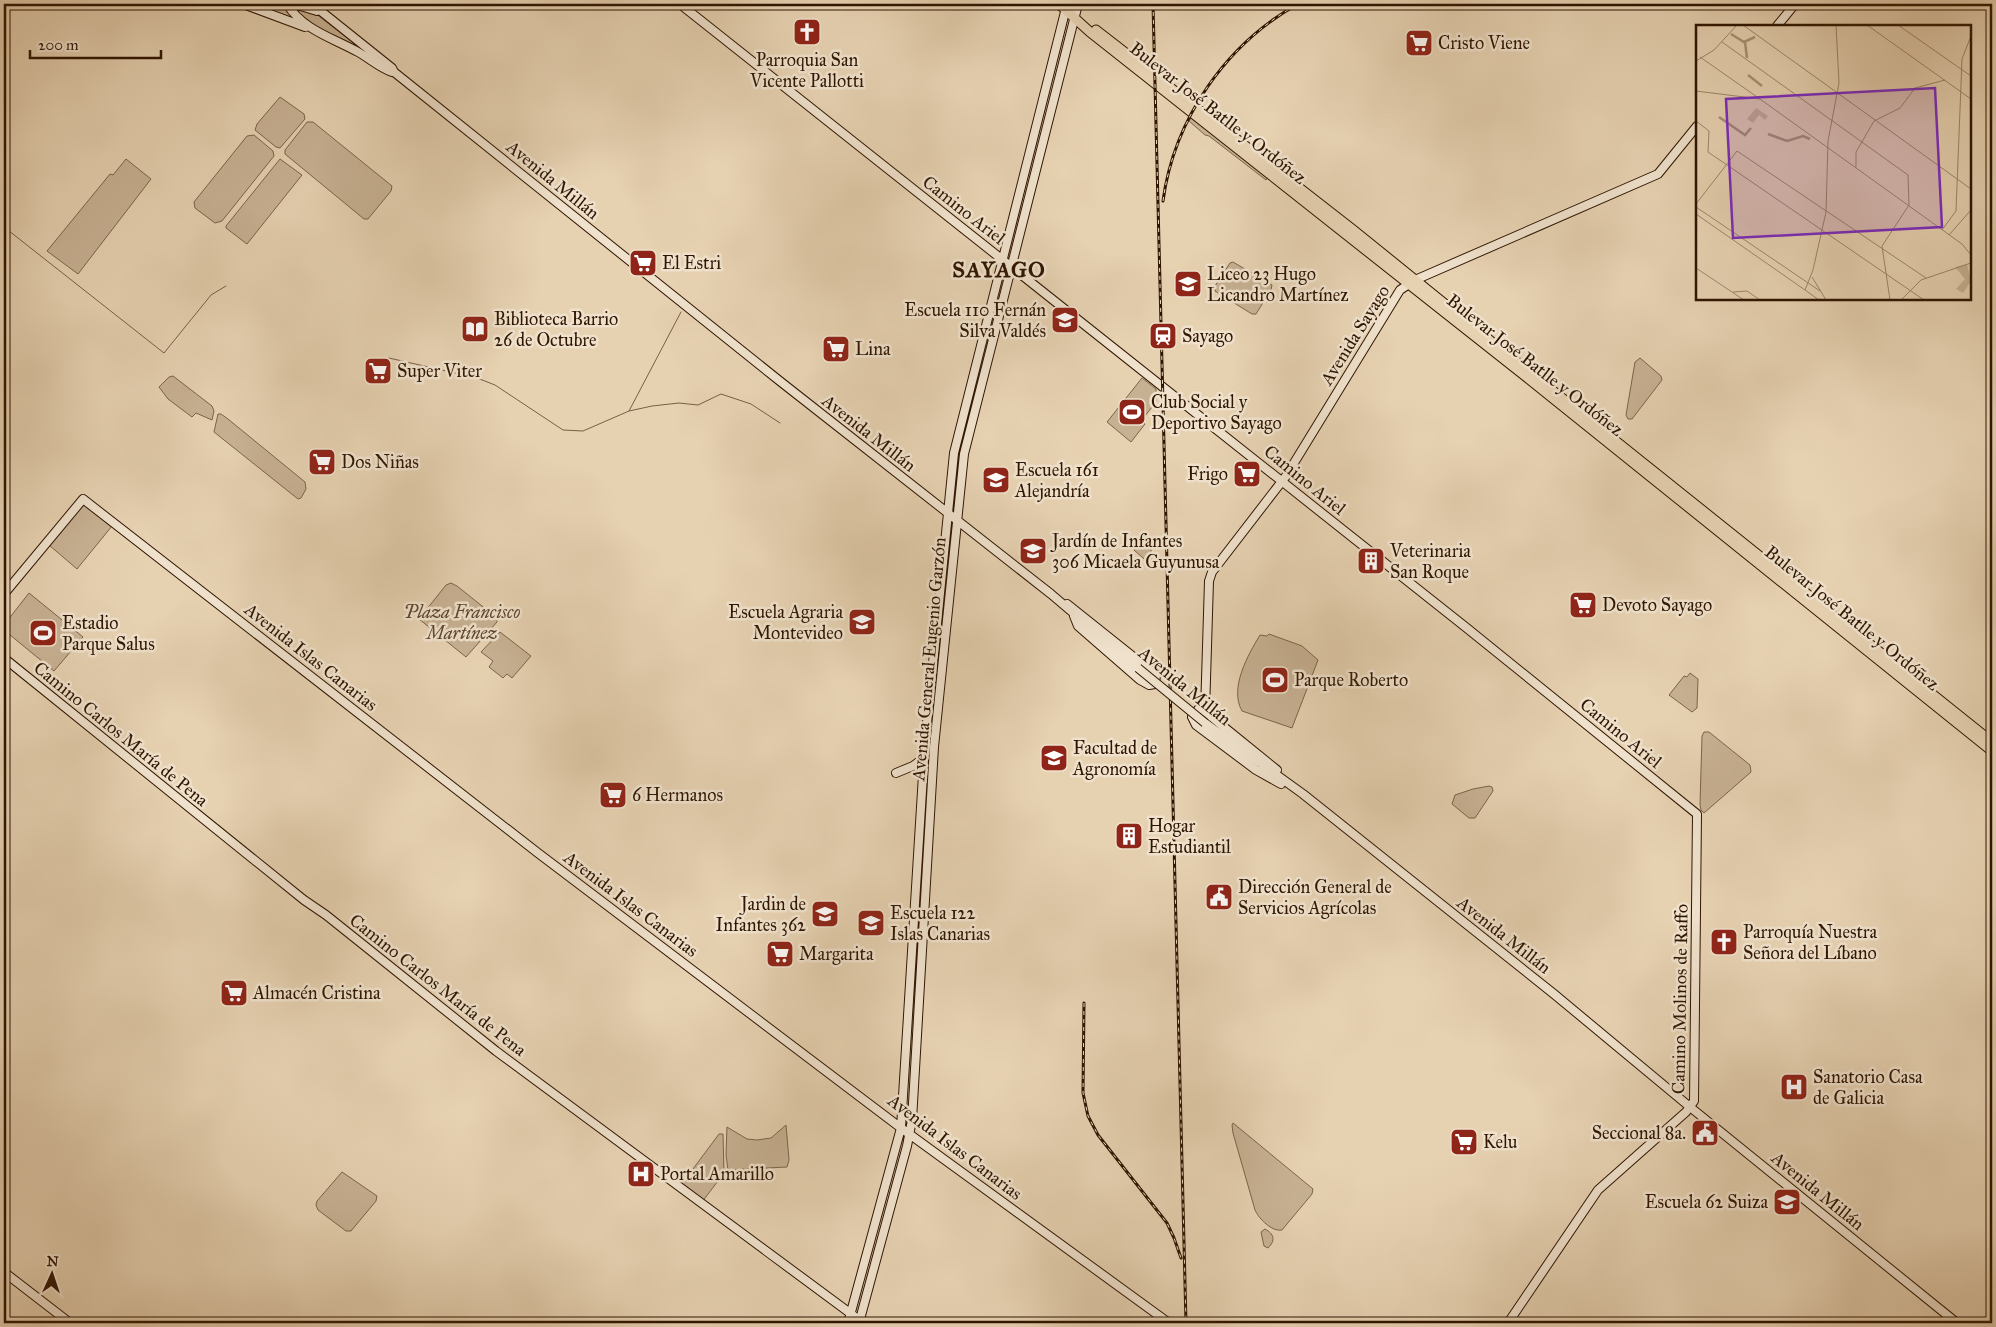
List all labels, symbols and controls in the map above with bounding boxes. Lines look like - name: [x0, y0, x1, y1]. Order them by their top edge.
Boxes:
- church icon: Parroquia San Vicente Pallotti: [792, 17, 822, 47]
- inset map: [1696, 25, 1971, 300]
- scale bar: [30, 28, 161, 60]
- supermarket icon: Cristo Viene: [1404, 28, 1434, 58]
- place label: Cristo Viene: [1438, 32, 1530, 54]
- text: 200 m: [38, 36, 79, 54]
- street label: Bulevar José Batlle y Ordóñez: [1125, 37, 1311, 190]
- place label: Parroquia San Vicente Pallotti: [749, 49, 864, 92]
- street label: Avenida Millán: [501, 135, 604, 224]
- street label: Camino Ariel: [918, 171, 1010, 249]
- supermarket icon: El Estri: [628, 248, 658, 278]
- place label: El Estri: [662, 252, 721, 274]
- district label: SAYAGO: [952, 256, 1046, 283]
- place label: Liceo 23 Hugo Licandro Martínez: [1207, 263, 1349, 306]
- school or university icon: Liceo 23 Hugo Licandro Martínez: [1173, 269, 1203, 299]
- street label: Avenida Sayago: [1315, 281, 1395, 390]
- street label: Bulevar José Batlle y Ordóñez: [1442, 289, 1628, 442]
- place label: Escuela 110 Fernán Silva Valdés: [904, 299, 1046, 342]
- school or university icon: Escuela 110 Fernán Silva Valdés: [1050, 305, 1080, 335]
- place label: Biblioteca Barrio 26 de Octubre: [494, 308, 618, 351]
- library icon: Biblioteca Barrio 26 de Octubre: [460, 314, 490, 344]
- station icon: Sayago: [1148, 321, 1178, 351]
- place label: Sayago: [1182, 325, 1233, 348]
- supermarket icon: Lina: [821, 334, 851, 364]
- place label: Lina: [855, 338, 891, 360]
- supermarket icon: Super Viter: [363, 356, 393, 386]
- place label: Super Viter: [397, 360, 482, 382]
- street label: Avenida Millán: [817, 389, 921, 477]
- place label: Club Social y Deportivo Sayago: [1151, 391, 1282, 435]
- sports icon: Club Social y Deportivo Sayago: [1117, 397, 1147, 427]
- street label: Camino Ariel: [1260, 440, 1350, 520]
- supermarket icon: Dos Niñas: [307, 447, 337, 477]
- place label: Dos Niñas: [341, 451, 419, 473]
- place label: Escuela 161 Alejandría: [1014, 459, 1099, 502]
- supermarket icon: Frigo: [1232, 459, 1262, 489]
- place label: Frigo: [1187, 463, 1228, 486]
- school or university icon: Escuela 161 Alejandría: [981, 465, 1011, 495]
- place label: Jardín de Infantes 306 Micaela Guyunusa: [1050, 530, 1220, 573]
- street label: Avenida General Eugenio Garzón: [907, 536, 952, 783]
- school or university icon: Jardín de Infantes 306 Micaela Guyunusa: [1018, 536, 1048, 566]
- place label: Veterinaria San Roque: [1389, 540, 1471, 584]
- street label: Bulevar José Batlle y Ordóñez: [1760, 541, 1944, 696]
- building icon: Veterinaria San Roque: [1356, 546, 1386, 576]
- supermarket icon: Devoto Sayago: [1568, 590, 1598, 620]
- place label: Devoto Sayago: [1602, 594, 1712, 617]
- street label: Avenida Islas Canarias: [239, 598, 382, 716]
- park label: Plaza Francisco Martínez: [404, 601, 520, 644]
- place label: Escuela Agraria Montevideo: [728, 601, 843, 644]
- school or university icon: Escuela Agraria Montevideo: [847, 607, 877, 637]
- place label: Estadio Parque Salus: [62, 612, 155, 656]
- sports icon: Estadio Parque Salus: [28, 618, 58, 648]
- street label: Avenida Millán: [1133, 641, 1236, 730]
- street label: Camino Carlos María de Pena: [29, 657, 213, 811]
- sports icon: Parque Roberto: [1260, 665, 1290, 695]
- place label: Parque Roberto: [1294, 669, 1408, 692]
- street label: Camino Ariel: [1576, 693, 1666, 773]
- place label: Facultad de Agronomía: [1072, 737, 1157, 781]
- school or university icon: Facultad de Agronomía: [1039, 743, 1069, 773]
- supermarket icon: 6 Hermanos: [598, 780, 628, 810]
- place label: 6 Hermanos: [632, 784, 723, 806]
- place label: Hogar Estudiantil: [1148, 815, 1231, 858]
- building icon: Hogar Estudiantil: [1114, 821, 1144, 851]
- street label: Avenida Islas Canarias: [559, 846, 703, 962]
- place label: Dirección General de Servicios Agrícolas: [1238, 876, 1392, 920]
- public building icon: Dirección General de Servicios Agrícolas: [1204, 882, 1234, 912]
- street label: Avenida Millán: [1452, 891, 1556, 979]
- place label: Jardin de Infantes 362: [716, 893, 806, 936]
- school or university icon: Jardin de Infantes 362: [810, 899, 840, 929]
- place label: Escuela 122 Islas Canarias: [890, 902, 990, 945]
- street label: Camino Molinos de Raffo: [1667, 904, 1693, 1094]
- school or university icon: Escuela 122 Islas Canarias: [856, 908, 886, 938]
- street label: Camino Carlos María de Pena: [345, 909, 531, 1061]
- place label: Parroquía Nuestra Señora del Líbano: [1743, 921, 1878, 964]
- church icon: Parroquía Nuestra Señora del Líbano: [1709, 927, 1739, 957]
- supermarket icon: Margarita: [765, 939, 795, 969]
- place label: Margarita: [799, 943, 874, 966]
- supermarket icon: Almacén Cristina: [219, 978, 249, 1008]
- place label: Almacén Cristina: [252, 982, 381, 1004]
- place label: Sanatorio Casa de Galicia: [1813, 1066, 1923, 1109]
- hospital icon: Sanatorio Casa de Galicia: [1779, 1072, 1809, 1102]
- street label: Avenida Islas Canarias: [883, 1089, 1027, 1205]
- public building icon: Seccional 8a.: [1690, 1118, 1720, 1148]
- place label: Seccional 8a.: [1592, 1122, 1686, 1144]
- supermarket icon: Kelu: [1449, 1127, 1479, 1157]
- place label: Kelu: [1483, 1131, 1518, 1153]
- street label: Avenida Millán: [1766, 1146, 1869, 1235]
- hospital icon: Portal Amarillo: [626, 1159, 656, 1189]
- place label: Portal Amarillo: [660, 1163, 774, 1185]
- school or university icon: Escuela 62 Suiza: [1772, 1187, 1802, 1217]
- place label: Escuela 62 Suiza: [1645, 1191, 1768, 1213]
- north arrow: [28, 1250, 78, 1300]
- text: N: [46, 1253, 59, 1270]

